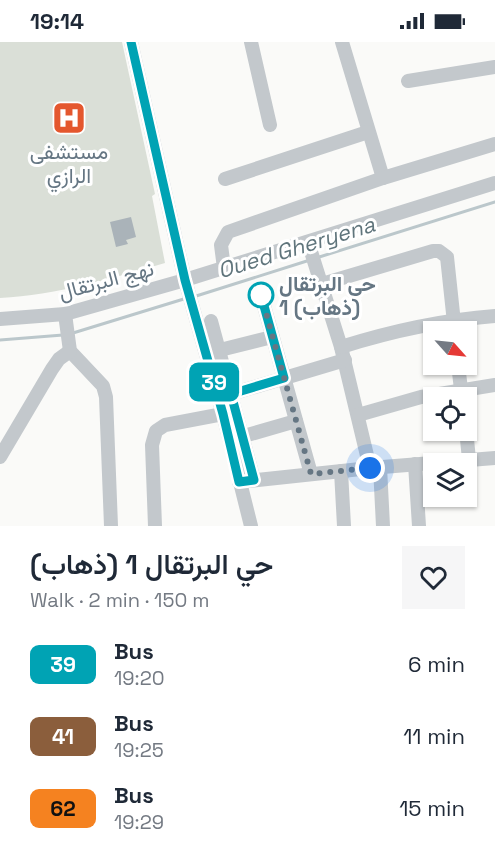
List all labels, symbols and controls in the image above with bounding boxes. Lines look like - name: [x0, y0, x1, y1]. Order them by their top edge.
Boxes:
- text: 19:14: [30, 7, 84, 35]
- hospital icon: مستشفى الرازي: [51, 100, 87, 136]
- place label: مستشفى الرازي: [30, 138, 108, 193]
- water label: Oued Gheryena: [214, 210, 378, 284]
- street label: نهج البرتقال: [55, 254, 157, 307]
- place label: حي البرتقال 1 (ذهاب): [279, 270, 376, 321]
- marker: حي البرتقال 1 (ذهاب): [248, 282, 274, 308]
- north arrow: [423, 321, 477, 375]
- map controls: [423, 321, 477, 507]
- line badge: 39: [187, 362, 241, 402]
- text: 39: [201, 369, 227, 396]
- button: locate: [423, 387, 477, 441]
- your location: [355, 453, 385, 483]
- button: layers: [423, 453, 477, 507]
- text: حي البرتقال 1 (ذهاب): [30, 546, 273, 582]
- button: heart: [402, 546, 465, 609]
- text: Walk · 2 min · 150 m: [30, 587, 210, 613]
- text: Bus: [114, 637, 154, 665]
- text: 6 min: [408, 650, 465, 678]
- text: 39: [50, 651, 76, 678]
- text: 19:20: [114, 665, 165, 691]
- text: Bus: [114, 709, 154, 737]
- text: 11 min: [403, 722, 465, 750]
- text: 41: [52, 723, 74, 750]
- text: 19:25: [114, 737, 164, 763]
- text: Bus: [114, 781, 154, 809]
- text: 15 min: [399, 794, 465, 822]
- text: 62: [50, 795, 76, 822]
- text: 19:29: [114, 809, 164, 835]

